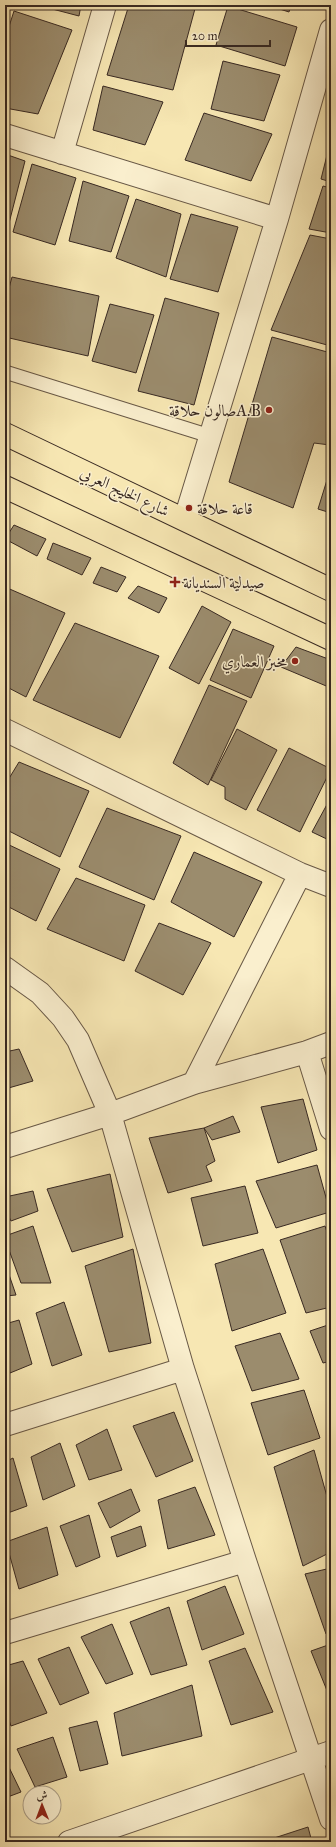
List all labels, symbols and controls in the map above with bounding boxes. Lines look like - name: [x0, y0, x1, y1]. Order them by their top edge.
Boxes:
- scale bar: [186, 22, 270, 48]
- text: 20 m: [192, 29, 218, 43]
- place label: صالون حلاقةA.B: [169, 401, 261, 421]
- marker: صالون حلاقةA.B: [264, 405, 274, 415]
- street label: شارع الخليج العربي: [75, 463, 172, 525]
- place label: قاعة حلاقة: [197, 499, 253, 518]
- marker: قاعة حلاقة: [184, 503, 194, 513]
- place label: صيدلية السنديانة: [183, 573, 264, 593]
- marker: صيدلية السنديانة: [170, 577, 180, 587]
- place label: مخبز العماري: [222, 652, 287, 674]
- marker: مخبز العماري: [290, 656, 300, 666]
- north arrow: [22, 1785, 62, 1825]
- text: ش: [36, 1789, 47, 1802]

